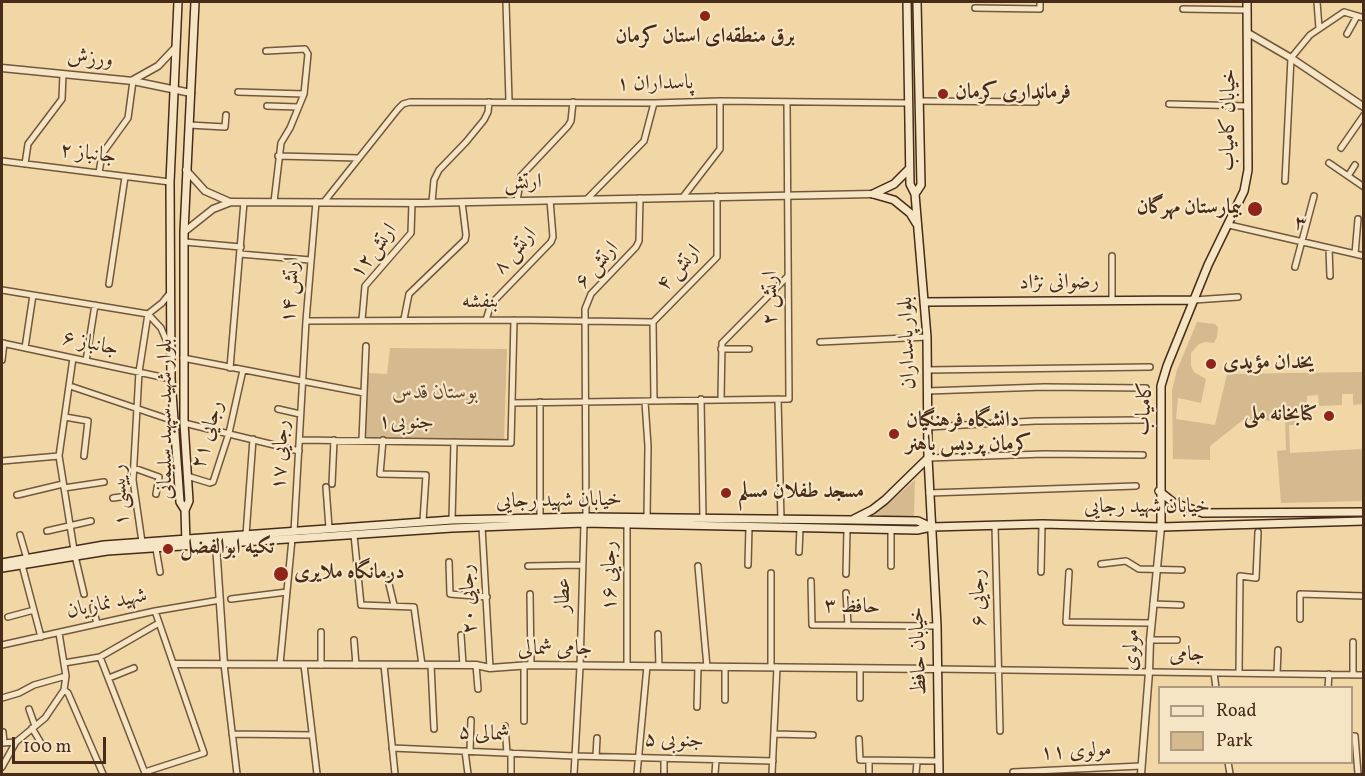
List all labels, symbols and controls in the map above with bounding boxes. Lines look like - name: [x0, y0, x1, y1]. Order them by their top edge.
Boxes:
- marker: برق منطقه‌ای استان کرمان: [698, 9, 712, 23]
- place label: برق منطقه‌ای استان کرمان: [615, 25, 795, 51]
- street label: ورزش: [66, 45, 114, 75]
- street label: خیابان کامیاب: [1217, 69, 1243, 171]
- street label: پاسداران ۱: [616, 72, 694, 98]
- place label: فرمانداری کرمان: [955, 81, 1071, 107]
- marker: فرمانداری کرمان: [936, 87, 950, 101]
- street label: جانباز ۲: [58, 139, 118, 171]
- street label: ارتش: [504, 171, 542, 197]
- place label: بیمارستان مهرگان: [1136, 196, 1242, 222]
- marker: بیمارستان مهرگان: [1246, 200, 1264, 218]
- street label: ۳: [1291, 211, 1309, 239]
- street label: ارتش۱۲: [346, 220, 404, 284]
- street label: ارتش ۸: [489, 223, 543, 281]
- street label: ارتش ۶: [571, 237, 625, 295]
- street label: ارتش ۴: [653, 240, 707, 298]
- street label: ارتش ۱۴: [277, 256, 307, 324]
- street label: ارتش ۲: [759, 271, 785, 325]
- street label: رضوانی نژاد: [1019, 271, 1099, 297]
- street label: بنفشه: [462, 290, 498, 316]
- street label: بلوار پاسداران: [895, 296, 923, 390]
- street label: جانباز ۶: [60, 327, 120, 363]
- street label: بلوار شهید سپهبد سلیمانی: [154, 338, 180, 500]
- place label: یخدان مؤیدی: [1223, 351, 1314, 377]
- marker: یخدان مؤیدی: [1204, 357, 1218, 371]
- park label: بوستان قدس: [392, 381, 478, 407]
- street label: کامیاب: [1132, 381, 1160, 437]
- street label: رجایی ۲۱: [187, 398, 231, 472]
- place label: کتابخانه ملی: [1244, 403, 1317, 429]
- place label: دانشگاه فرهنگیان کرمان پردیس باهنر: [906, 409, 1031, 459]
- marker: کتابخانه ملی: [1322, 409, 1336, 423]
- street label: جنوبی۱: [378, 411, 434, 437]
- street label: رجایی ۱۷: [268, 419, 296, 491]
- marker: دانشگاه فرهنگیان کرمان پردیس باهنر: [887, 427, 901, 441]
- street label: رییسی ۱: [107, 463, 137, 527]
- place label: مسجد طفلان مسلم: [738, 480, 864, 506]
- marker: مسجد طفلان مسلم: [719, 486, 733, 500]
- street label: خیابان شهید رجایی: [496, 488, 622, 516]
- street label: خیابان شهید رجایی: [1084, 495, 1210, 521]
- place label: تکیه ابوالفضل: [180, 536, 274, 562]
- street label: رجایی ۱۶: [598, 541, 624, 611]
- marker: تکیه ابوالفضل: [161, 542, 175, 556]
- place label: درمانگاه ملایری: [294, 561, 405, 587]
- street label: رجایی ۲۰: [456, 563, 484, 635]
- marker: درمانگاه ملایری: [272, 565, 290, 583]
- street label: رجایی ۶: [966, 569, 994, 627]
- street label: عطار: [552, 577, 578, 613]
- street label: شهید نمازیان: [64, 584, 150, 626]
- street label: حافظ ۳: [824, 595, 880, 621]
- street label: خیابان حافظ: [906, 606, 934, 696]
- street label: مولوی: [1119, 628, 1147, 672]
- street label: جامی شمالی: [518, 637, 592, 663]
- street label: جامی: [1169, 643, 1205, 669]
- legend: [1158, 686, 1353, 764]
- text: Road: [1216, 699, 1257, 724]
- street label: شمالی ۵: [458, 721, 510, 749]
- scale bar: [15, 725, 110, 763]
- street label: جنوبی ۵: [644, 728, 704, 756]
- text: Park: [1216, 729, 1253, 754]
- text: 100 m: [23, 735, 72, 760]
- street label: مولوی ۱۱: [1040, 739, 1112, 767]

